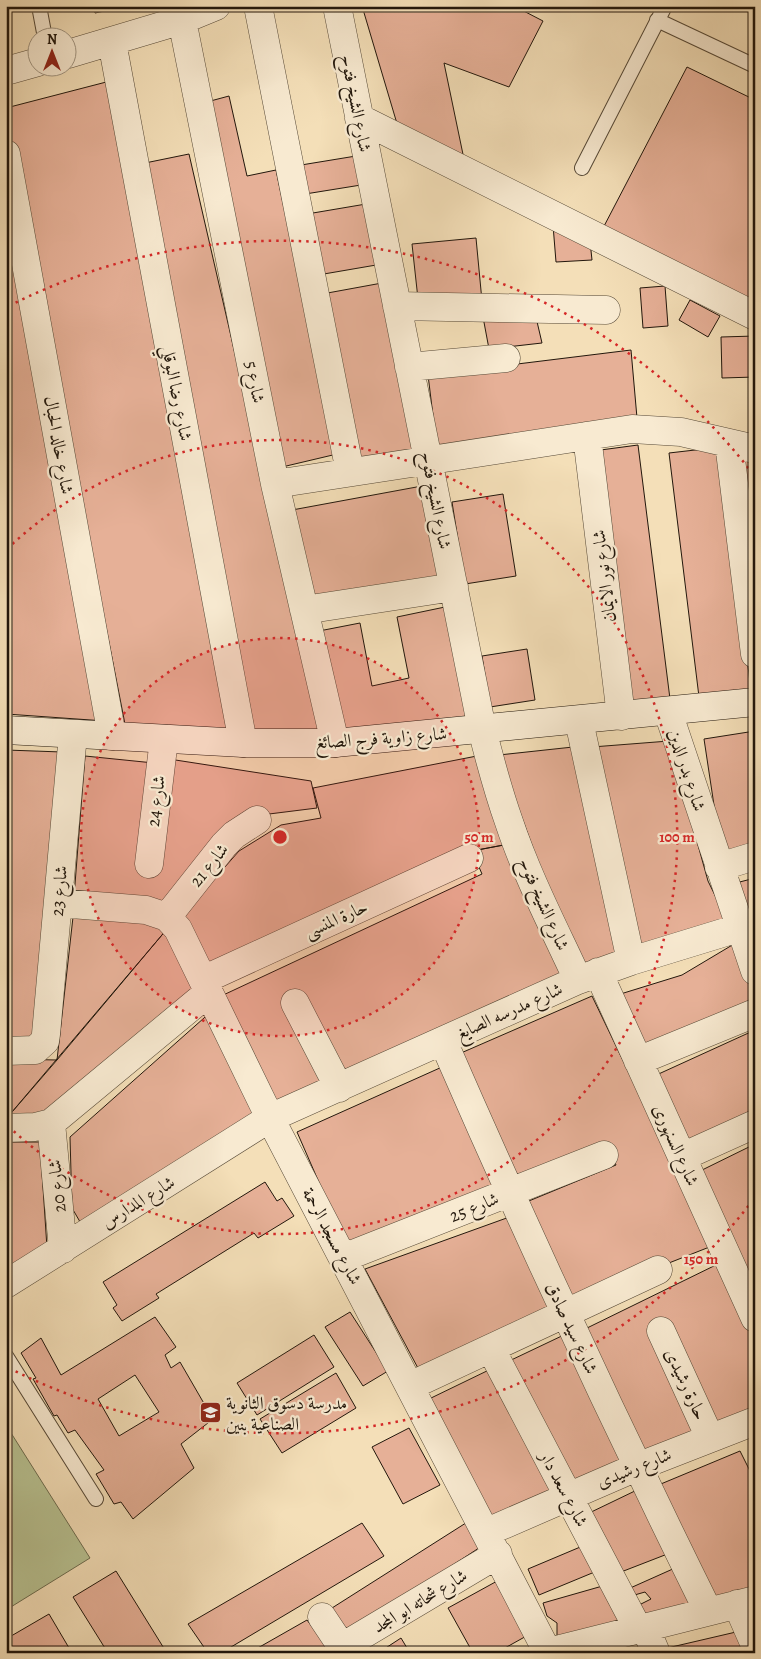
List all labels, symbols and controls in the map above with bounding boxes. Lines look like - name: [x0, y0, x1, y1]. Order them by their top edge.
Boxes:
- north arrow: [28, 28, 78, 78]
- text: N: [47, 30, 57, 49]
- street label: شارع الشيخ فتوح: [331, 52, 377, 155]
- street label: شارع رضا البوقلي: [151, 343, 198, 444]
- street label: شارع 5: [236, 359, 271, 406]
- street label: شارع خالد الحبال: [36, 394, 79, 497]
- street label: شارع الشيخ فتوح: [411, 449, 457, 552]
- street label: شارع نور الايمان: [586, 528, 625, 624]
- street label: شارع زاوية فرج الصائغ: [314, 721, 448, 759]
- street label: شارع بدر الدين: [660, 726, 712, 815]
- street label: شارع 24: [141, 774, 174, 828]
- text: 50 m: [464, 827, 494, 847]
- text: 100 m: [659, 827, 695, 847]
- centre of rings: [271, 828, 289, 846]
- street label: شارع 21: [184, 838, 236, 894]
- street label: شارع الشيخ فتوح: [509, 854, 575, 956]
- street label: شارع 23: [45, 865, 76, 918]
- street label: حارة المنسى: [300, 894, 372, 945]
- street label: شارع مدرسه الصايغ: [452, 977, 568, 1049]
- street label: شارع السنهورى: [645, 1100, 705, 1191]
- street label: شارع 20: [42, 1158, 75, 1214]
- street label: شارع المدارس: [97, 1170, 181, 1237]
- street label: شارع مسجد الرحمة: [294, 1183, 368, 1290]
- street label: شارع 25: [446, 1186, 503, 1230]
- text: 150 m: [684, 1249, 719, 1269]
- street label: شارع سيد صادق: [538, 1278, 604, 1379]
- street label: حارة رشيدى: [659, 1344, 713, 1424]
- place label: مدرسة دسوق الثانوية الصناعية بنين: [226, 1391, 347, 1436]
- school or university icon: مدرسة دسوق الثانوية الصناعية بنين: [198, 1401, 222, 1425]
- street label: شارع رشيدى: [593, 1442, 676, 1497]
- street label: شارع سعد دار: [530, 1445, 594, 1533]
- street label: شارع شحاته ابو المجد: [368, 1563, 473, 1641]

